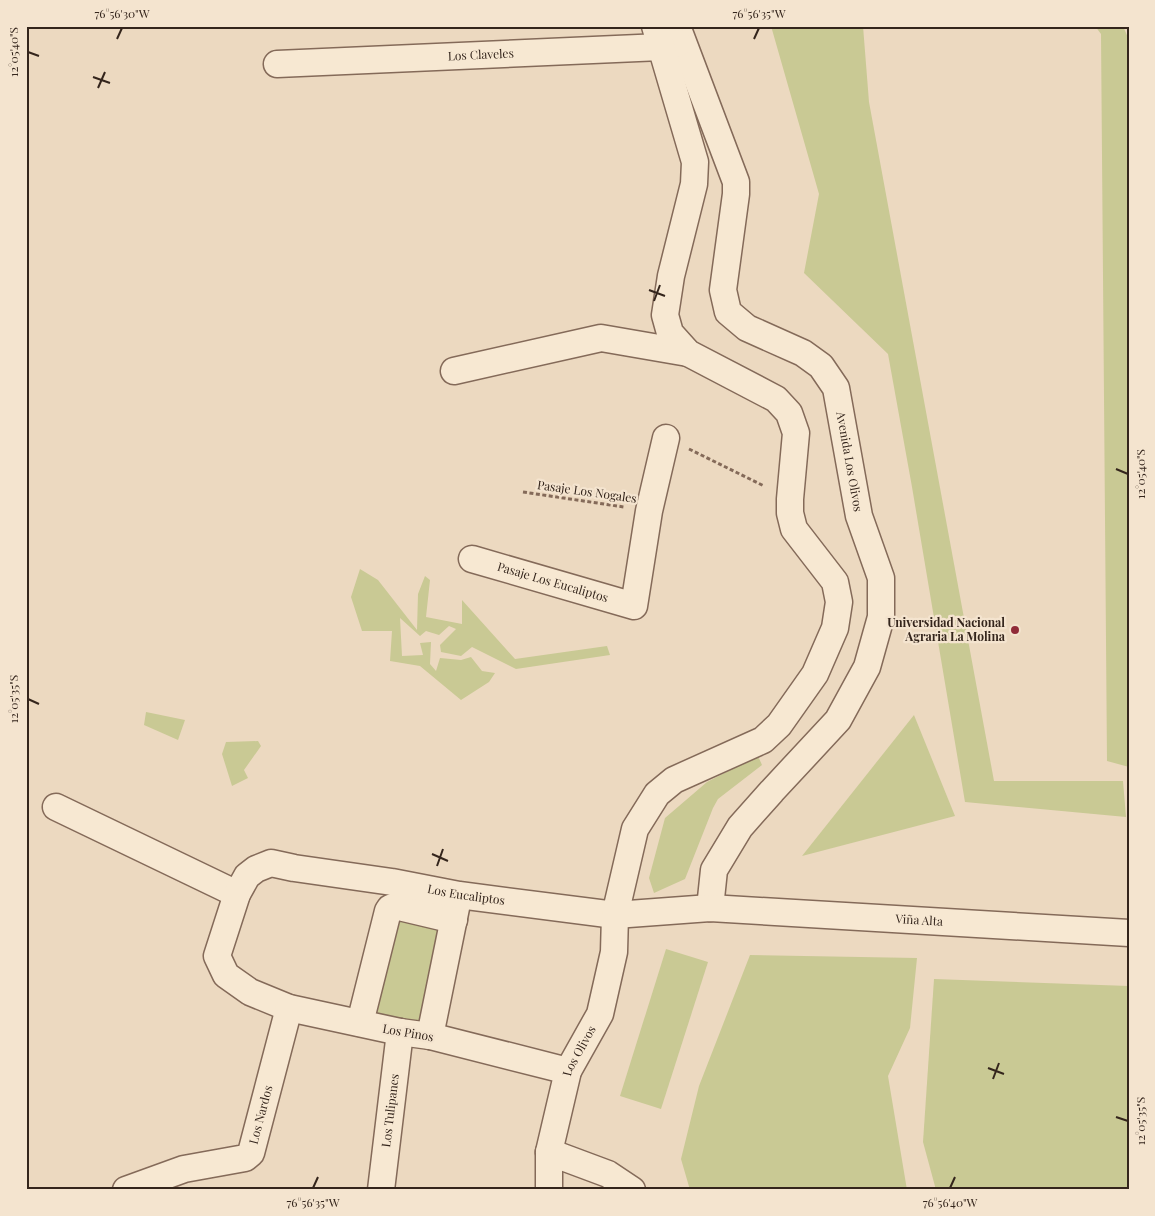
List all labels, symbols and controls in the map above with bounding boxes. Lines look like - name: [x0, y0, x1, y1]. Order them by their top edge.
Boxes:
- text: 76°56'30"W: [94, 5, 150, 21]
- text: 76°56'35"W: [732, 5, 786, 21]
- text: 12°05'40"S: [5, 27, 21, 77]
- street label: Los Claveles: [447, 45, 514, 63]
- street label: Avenida Los Olivos: [833, 409, 867, 513]
- text: 12°05'40"S: [1132, 449, 1148, 499]
- street label: Pasaje Los Nogales: [536, 476, 638, 506]
- street label: Pasaje Los Eucaliptos: [496, 558, 610, 605]
- place label: Universidad Nacional Agraria La Molina: [887, 614, 1006, 644]
- marker: Universidad Nacional Agraria La Molina: [1009, 624, 1021, 636]
- text: 12°05'35"S: [5, 675, 21, 723]
- street label: Los Eucaliptos: [426, 880, 506, 908]
- street label: Viña Alta: [894, 910, 944, 929]
- street label: Los Pinos: [381, 1020, 435, 1044]
- street label: Los Olivos: [558, 1023, 599, 1077]
- street label: Los Tulipanes: [377, 1073, 402, 1148]
- street label: Los Nardos: [245, 1083, 275, 1146]
- text: 12°05'35"S: [1132, 1097, 1148, 1145]
- text: 76°56'35"W: [286, 1194, 340, 1210]
- text: 76°56'40"W: [923, 1194, 977, 1210]

